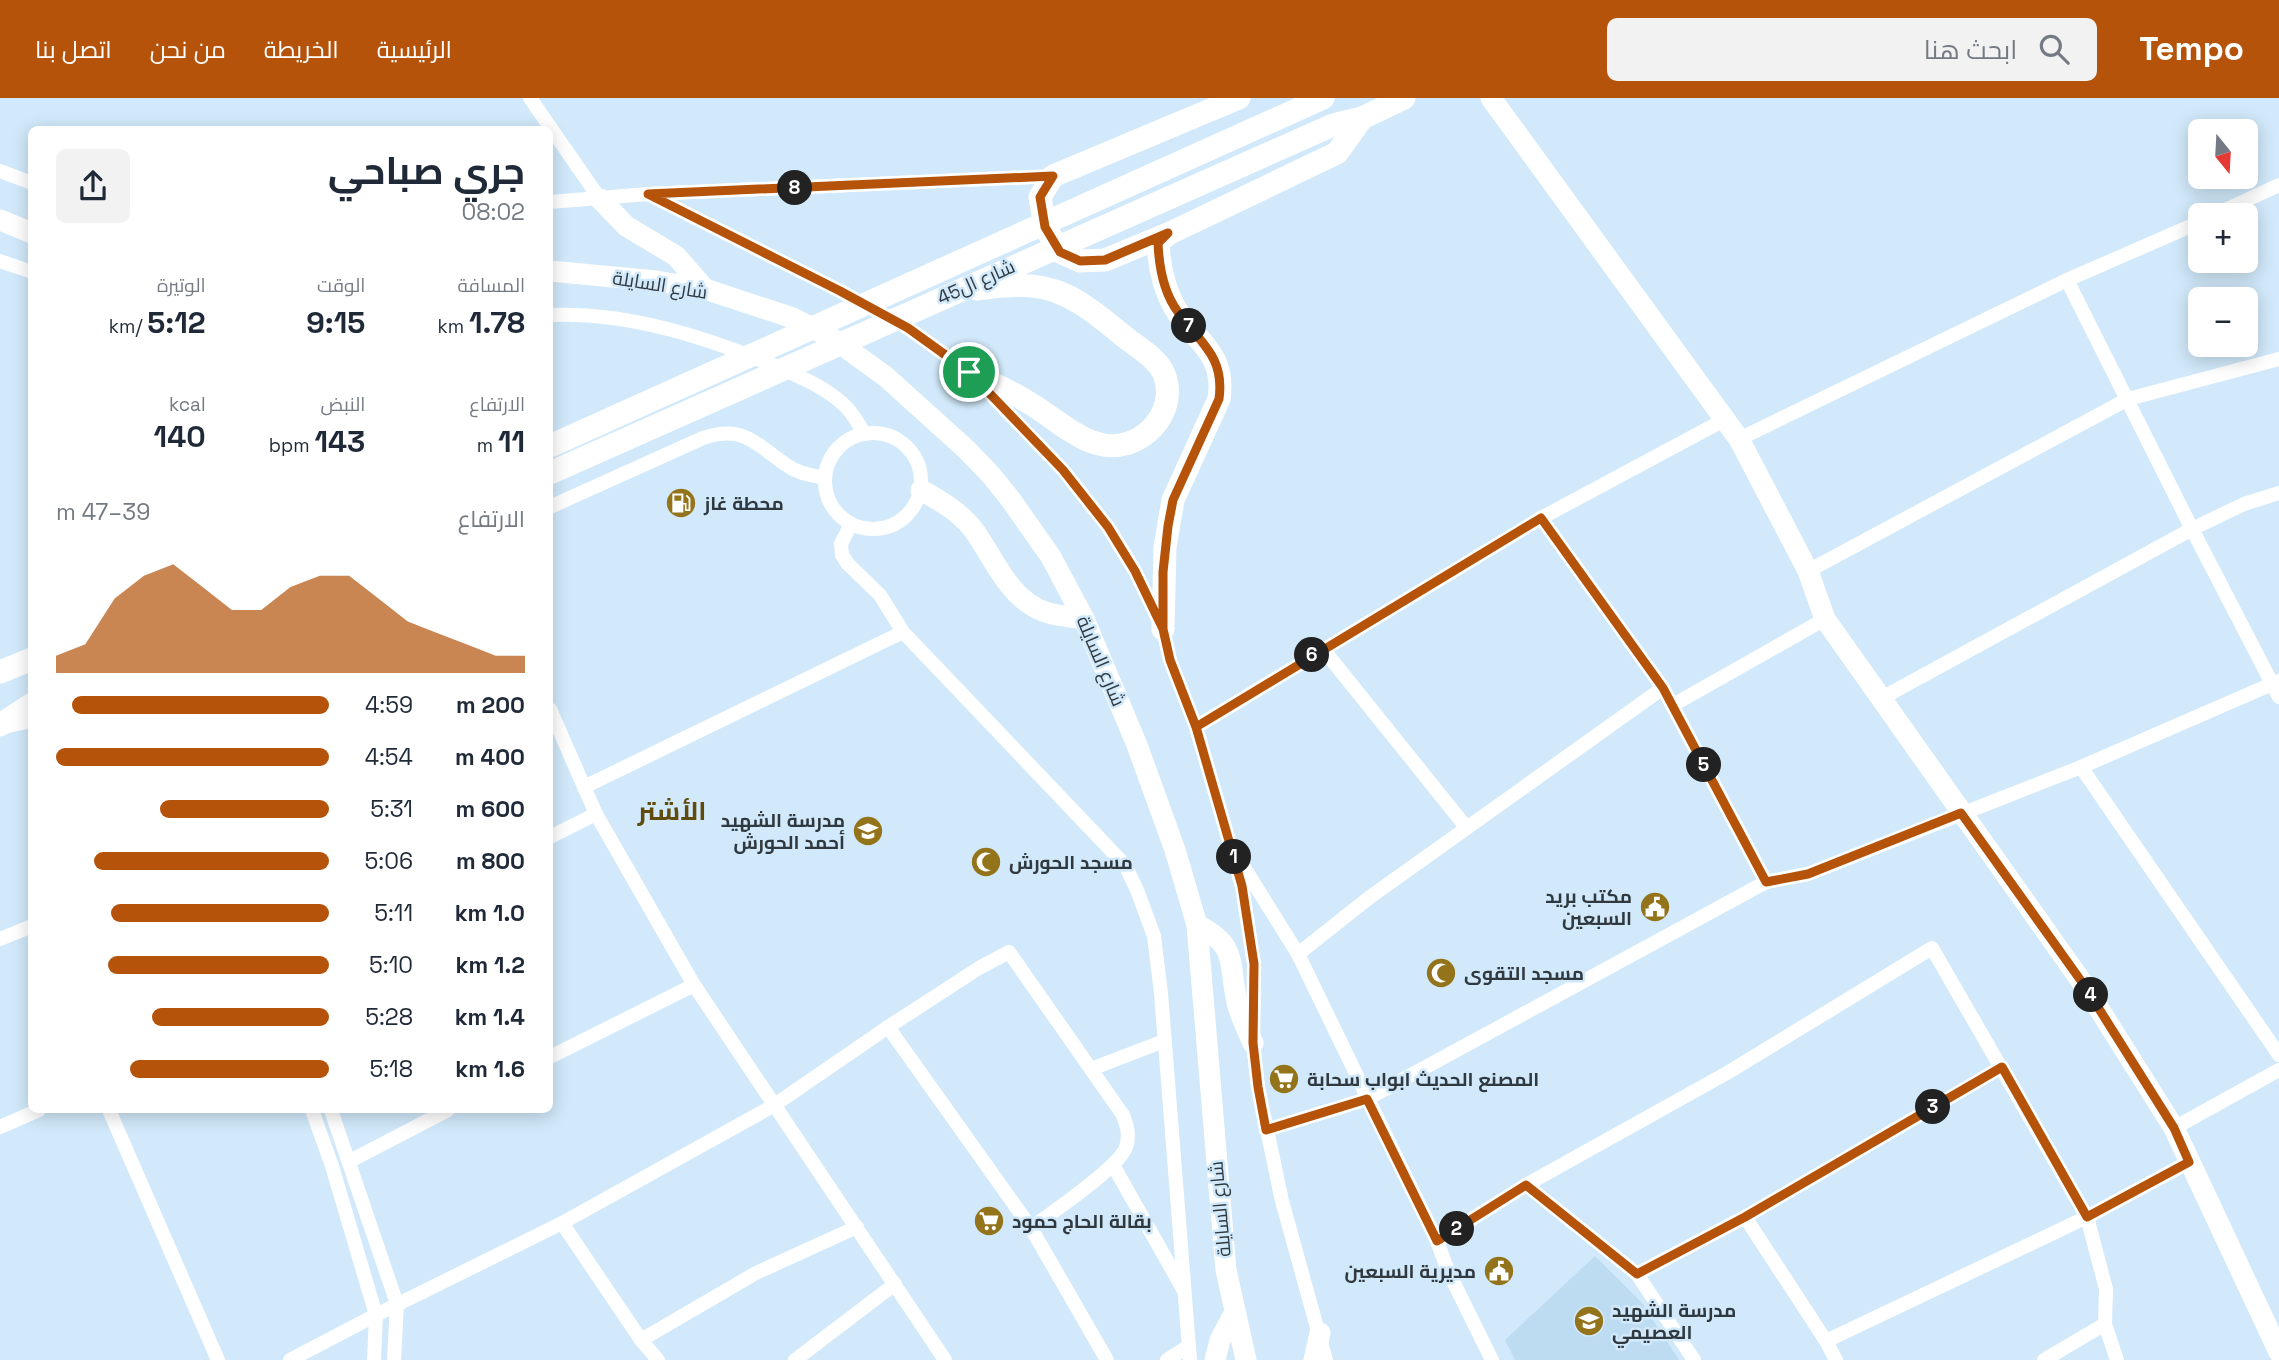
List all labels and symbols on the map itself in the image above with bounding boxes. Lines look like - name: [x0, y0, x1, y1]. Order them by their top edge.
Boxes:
- north arrow: [2188, 119, 2258, 189]
- pin: 8: [778, 170, 812, 206]
- street label: شارع ال45: [933, 254, 1019, 311]
- street label: شارع السايلة: [611, 265, 709, 306]
- pin: 7: [1172, 308, 1206, 344]
- pin: [939, 342, 999, 402]
- fuel station icon: محطة غاز: [664, 486, 698, 520]
- place label: محطة غاز: [703, 491, 784, 516]
- street label: شارع السايلة: [1070, 612, 1131, 710]
- pin: 6: [1294, 638, 1330, 672]
- pin: 5: [1686, 748, 1722, 782]
- district label: الأشتر: [637, 794, 706, 828]
- place label: مدرسة الشهيد أحمد الحورش: [721, 808, 845, 855]
- school or university icon: مدرسة الشهيد أحمد الحورش: [851, 814, 885, 848]
- pin: 1: [1216, 840, 1252, 874]
- mosque icon: مسجد الحورش: [969, 845, 1003, 879]
- place label: مسجد الحورش: [1009, 850, 1133, 875]
- place label: مكتب بريد السبعين: [1545, 884, 1632, 931]
- public building icon: مكتب بريد السبعين: [1638, 890, 1672, 924]
- mosque icon: مسجد التقوى: [1424, 956, 1458, 990]
- place label: مسجد التقوى: [1464, 961, 1584, 986]
- pin: 4: [2074, 978, 2108, 1012]
- supermarket icon: المصنع الحديث ابواب سحابة: [1267, 1062, 1301, 1096]
- place label: المصنع الحديث ابواب سحابة: [1307, 1067, 1539, 1093]
- pin: 3: [1916, 1090, 1951, 1124]
- street label: شارع السايلة: [1203, 1160, 1238, 1258]
- supermarket icon: بقالة الحاج حمود: [972, 1204, 1006, 1238]
- place label: بقالة الحاج حمود: [1012, 1209, 1152, 1235]
- pin: 2: [1440, 1212, 1474, 1246]
- public building icon: مديرية السبعين: [1482, 1254, 1516, 1288]
- place label: مديرية السبعين: [1344, 1259, 1476, 1284]
- place label: مدرسة الشهيد العصيمي: [1612, 1298, 1736, 1348]
- school or university icon: مدرسة الشهيد العصيمي: [1572, 1304, 1606, 1338]

